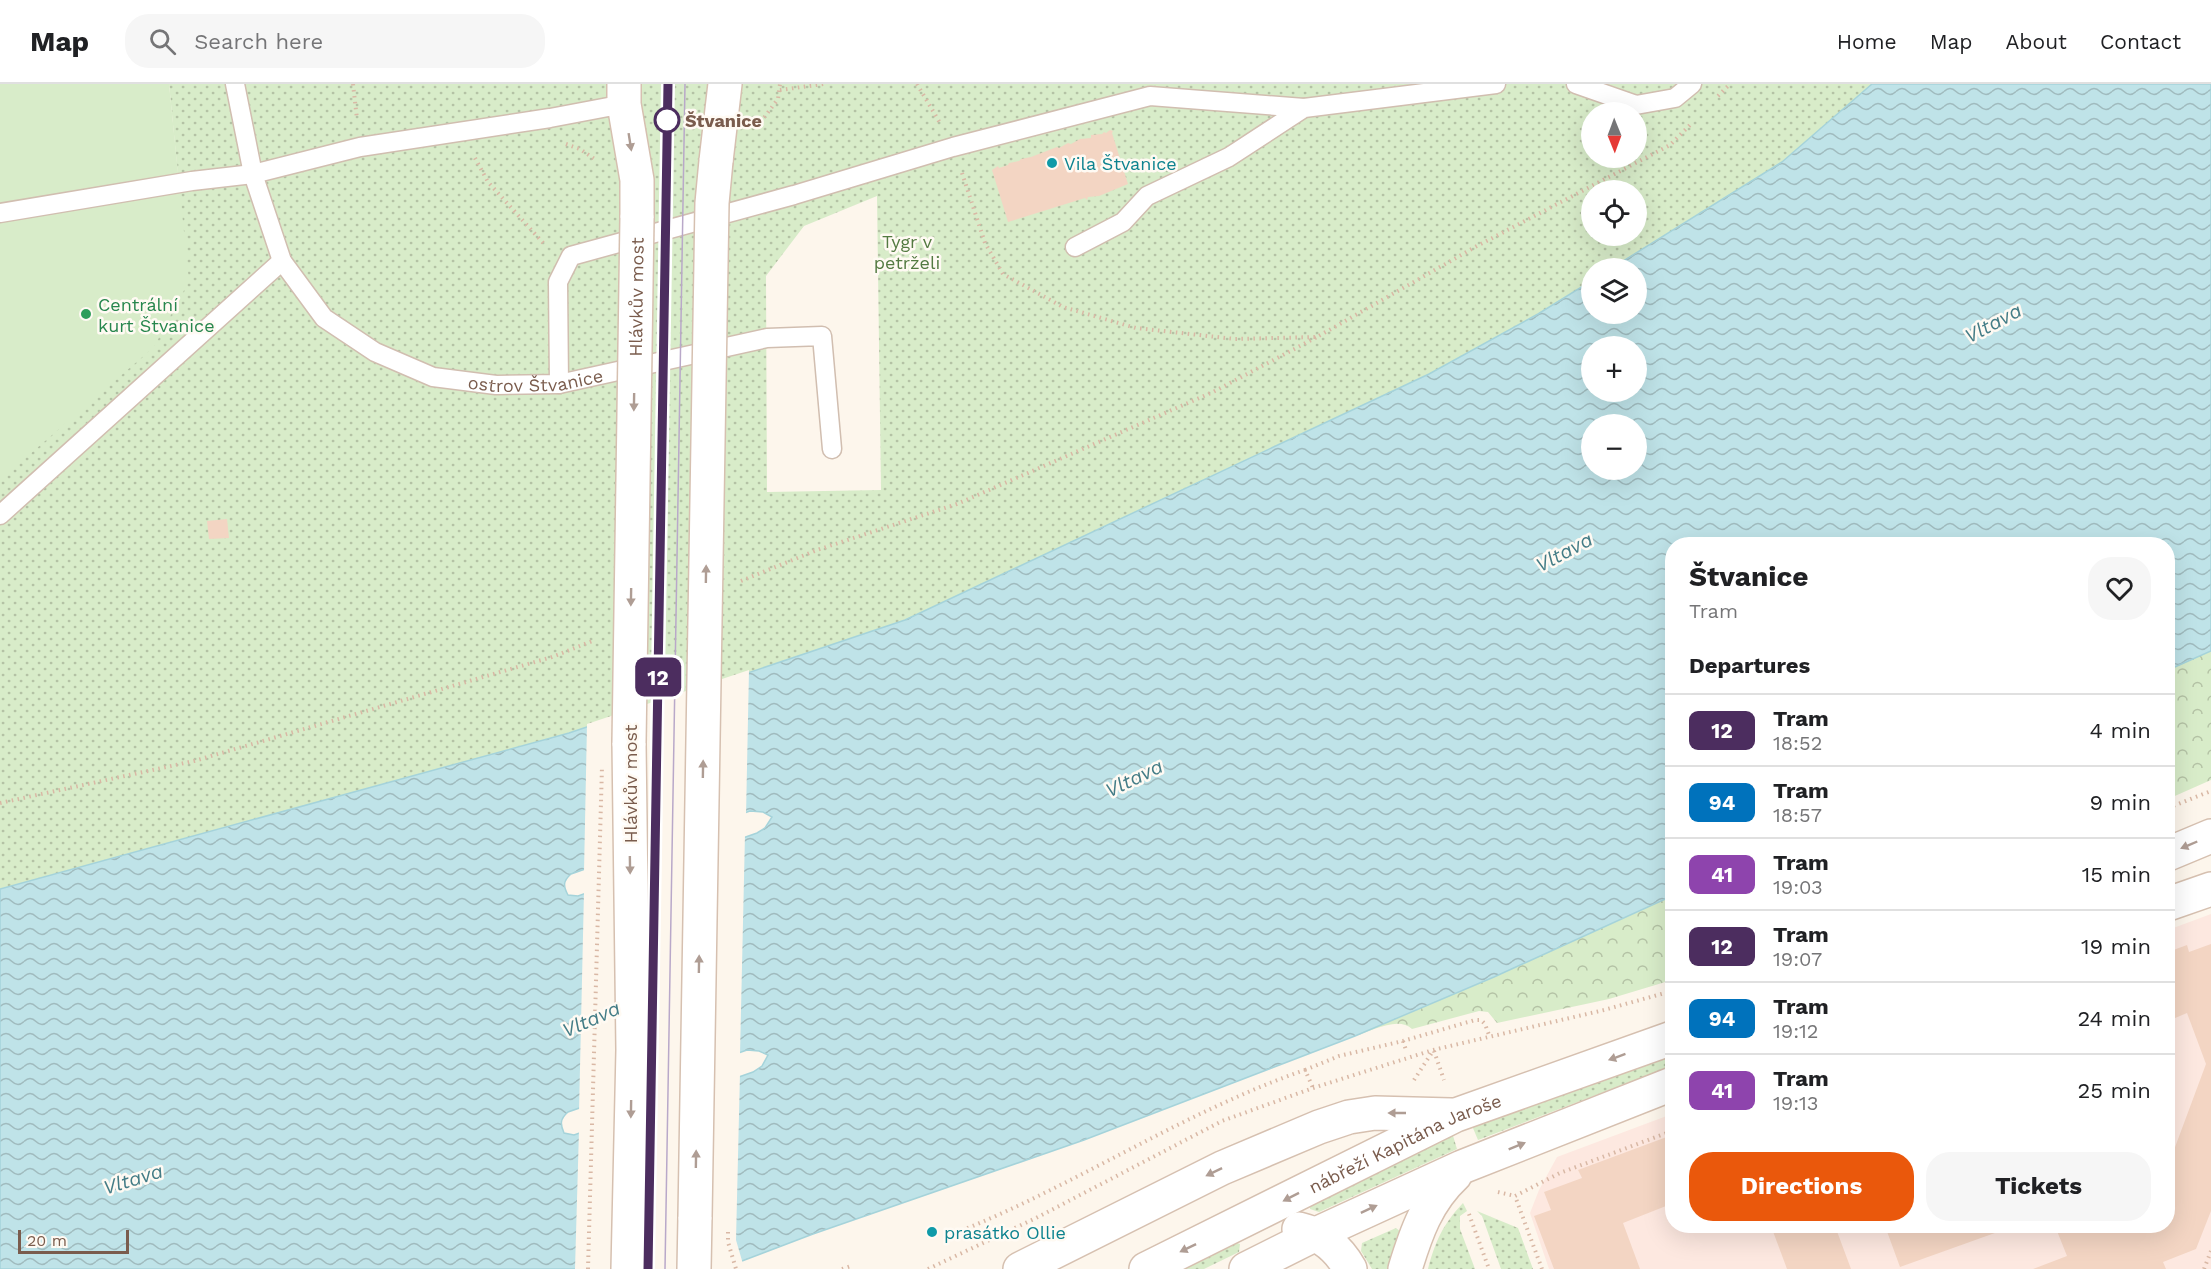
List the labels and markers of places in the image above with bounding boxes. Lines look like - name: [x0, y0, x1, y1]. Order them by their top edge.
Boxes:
- marker: Štvanice: [654, 107, 680, 133]
- place label: Štvanice: [685, 110, 762, 131]
- place label: Vila Štvanice: [1064, 153, 1177, 174]
- marker: Vila Štvanice: [1045, 156, 1059, 170]
- place label: Centrální kurt Štvanice: [98, 294, 215, 336]
- marker: Centrální kurt Štvanice: [79, 307, 93, 321]
- place label: prasátko Ollie: [944, 1222, 1066, 1243]
- marker: prasátko Ollie: [925, 1225, 939, 1239]

